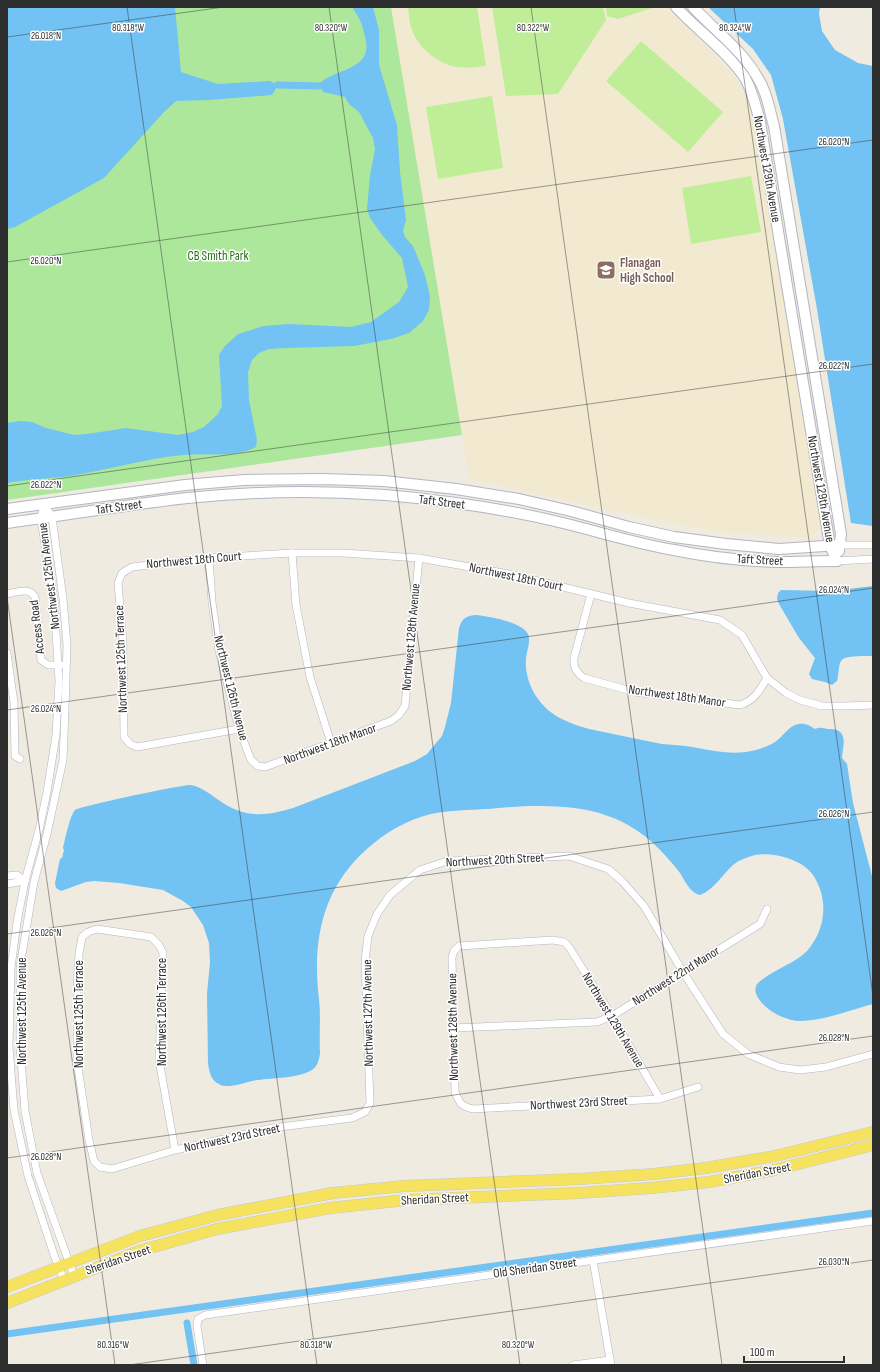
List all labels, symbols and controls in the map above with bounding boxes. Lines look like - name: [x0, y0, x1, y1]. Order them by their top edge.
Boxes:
- text: 80.318°W: [112, 22, 144, 34]
- text: 80.320°W: [315, 22, 348, 34]
- text: 80.322°W: [517, 22, 550, 34]
- text: 80.324°W: [719, 22, 751, 34]
- text: 26.018°N: [31, 30, 61, 42]
- street label: Northwest 129th Avenue: [750, 114, 784, 224]
- text: 26.020°N: [819, 136, 849, 148]
- park label: CB Smith Park: [187, 248, 249, 264]
- text: 26.020°N: [31, 255, 61, 267]
- place label: Flanagan High School: [620, 255, 674, 286]
- school or university icon: Flanagan High School: [595, 259, 617, 281]
- text: 26.022°N: [819, 360, 849, 372]
- street label: Northwest 129th Avenue: [804, 434, 838, 544]
- text: 26.022°N: [31, 479, 61, 491]
- street label: Taft Street: [418, 491, 466, 513]
- street label: Taft Street: [95, 496, 143, 518]
- street label: Northwest 125th Avenue: [35, 522, 63, 630]
- street label: Northwest 18th Court: [146, 548, 242, 572]
- street label: Taft Street: [736, 551, 784, 569]
- street label: Northwest 18th Court: [468, 559, 564, 595]
- street label: Northwest 128th Avenue: [398, 583, 424, 691]
- text: 26.024°N: [819, 584, 849, 596]
- street label: Access Road: [26, 599, 48, 656]
- street label: Northwest 125th Terrace: [111, 605, 131, 713]
- street label: Northwest 126th Avenue: [210, 634, 252, 742]
- street label: Northwest 18th Manor: [627, 681, 727, 711]
- text: 26.024°N: [31, 703, 61, 715]
- street label: Northwest 18th Manor: [281, 720, 379, 768]
- text: 26.026°N: [819, 808, 849, 820]
- street label: Northwest 20th Street: [445, 849, 545, 871]
- text: 26.026°N: [31, 927, 61, 939]
- street label: Northwest 22nd Manor: [629, 943, 723, 1009]
- street label: Northwest 125th Avenue: [14, 957, 30, 1065]
- street label: Northwest 126th Terrace: [154, 958, 170, 1066]
- street label: Northwest 127th Avenue: [359, 959, 377, 1067]
- street label: Northwest 125th Terrace: [71, 960, 87, 1068]
- street label: Northwest 129th Avenue: [578, 970, 648, 1070]
- street label: Northwest 128th Avenue: [444, 973, 462, 1081]
- text: 26.028°N: [819, 1032, 849, 1044]
- street label: Northwest 23rd Street: [530, 1092, 628, 1114]
- street label: Northwest 23rd Street: [182, 1120, 282, 1156]
- text: 26.028°N: [31, 1151, 61, 1163]
- street label: Sheridan Street: [722, 1159, 792, 1187]
- street label: Sheridan Street: [401, 1189, 469, 1209]
- street label: Sheridan Street: [83, 1241, 153, 1279]
- street label: Old Sheridan Street: [492, 1254, 578, 1282]
- text: 26.030°N: [818, 1256, 850, 1268]
- scale bar: [744, 1338, 844, 1364]
- text: 80.316°W: [97, 1339, 129, 1351]
- text: 80.318°W: [300, 1339, 332, 1351]
- text: 80.320°W: [502, 1339, 535, 1351]
- text: 100 m: [750, 1345, 775, 1360]

